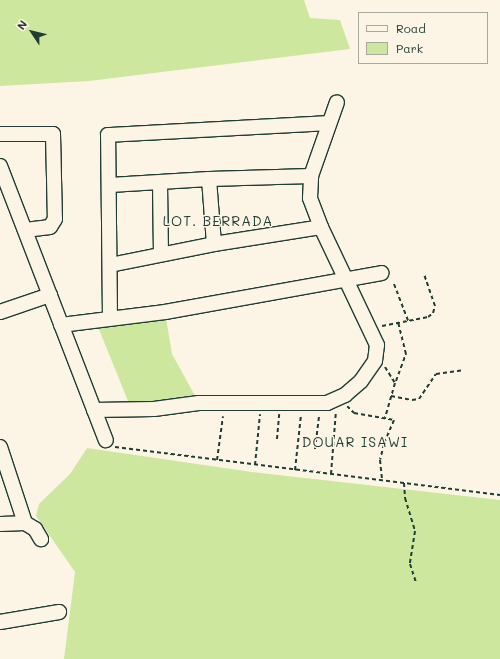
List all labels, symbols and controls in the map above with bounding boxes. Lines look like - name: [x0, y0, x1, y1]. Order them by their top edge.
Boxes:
- north arrow: [12, 12, 52, 52]
- legend: [358, 12, 488, 64]
- text: N: [13, 17, 30, 33]
- text: Road: [396, 20, 426, 36]
- text: Park: [396, 40, 423, 56]
- district label: LOT. BERRADA: [163, 213, 273, 229]
- district label: DOUAR ISAWI: [302, 434, 408, 450]

